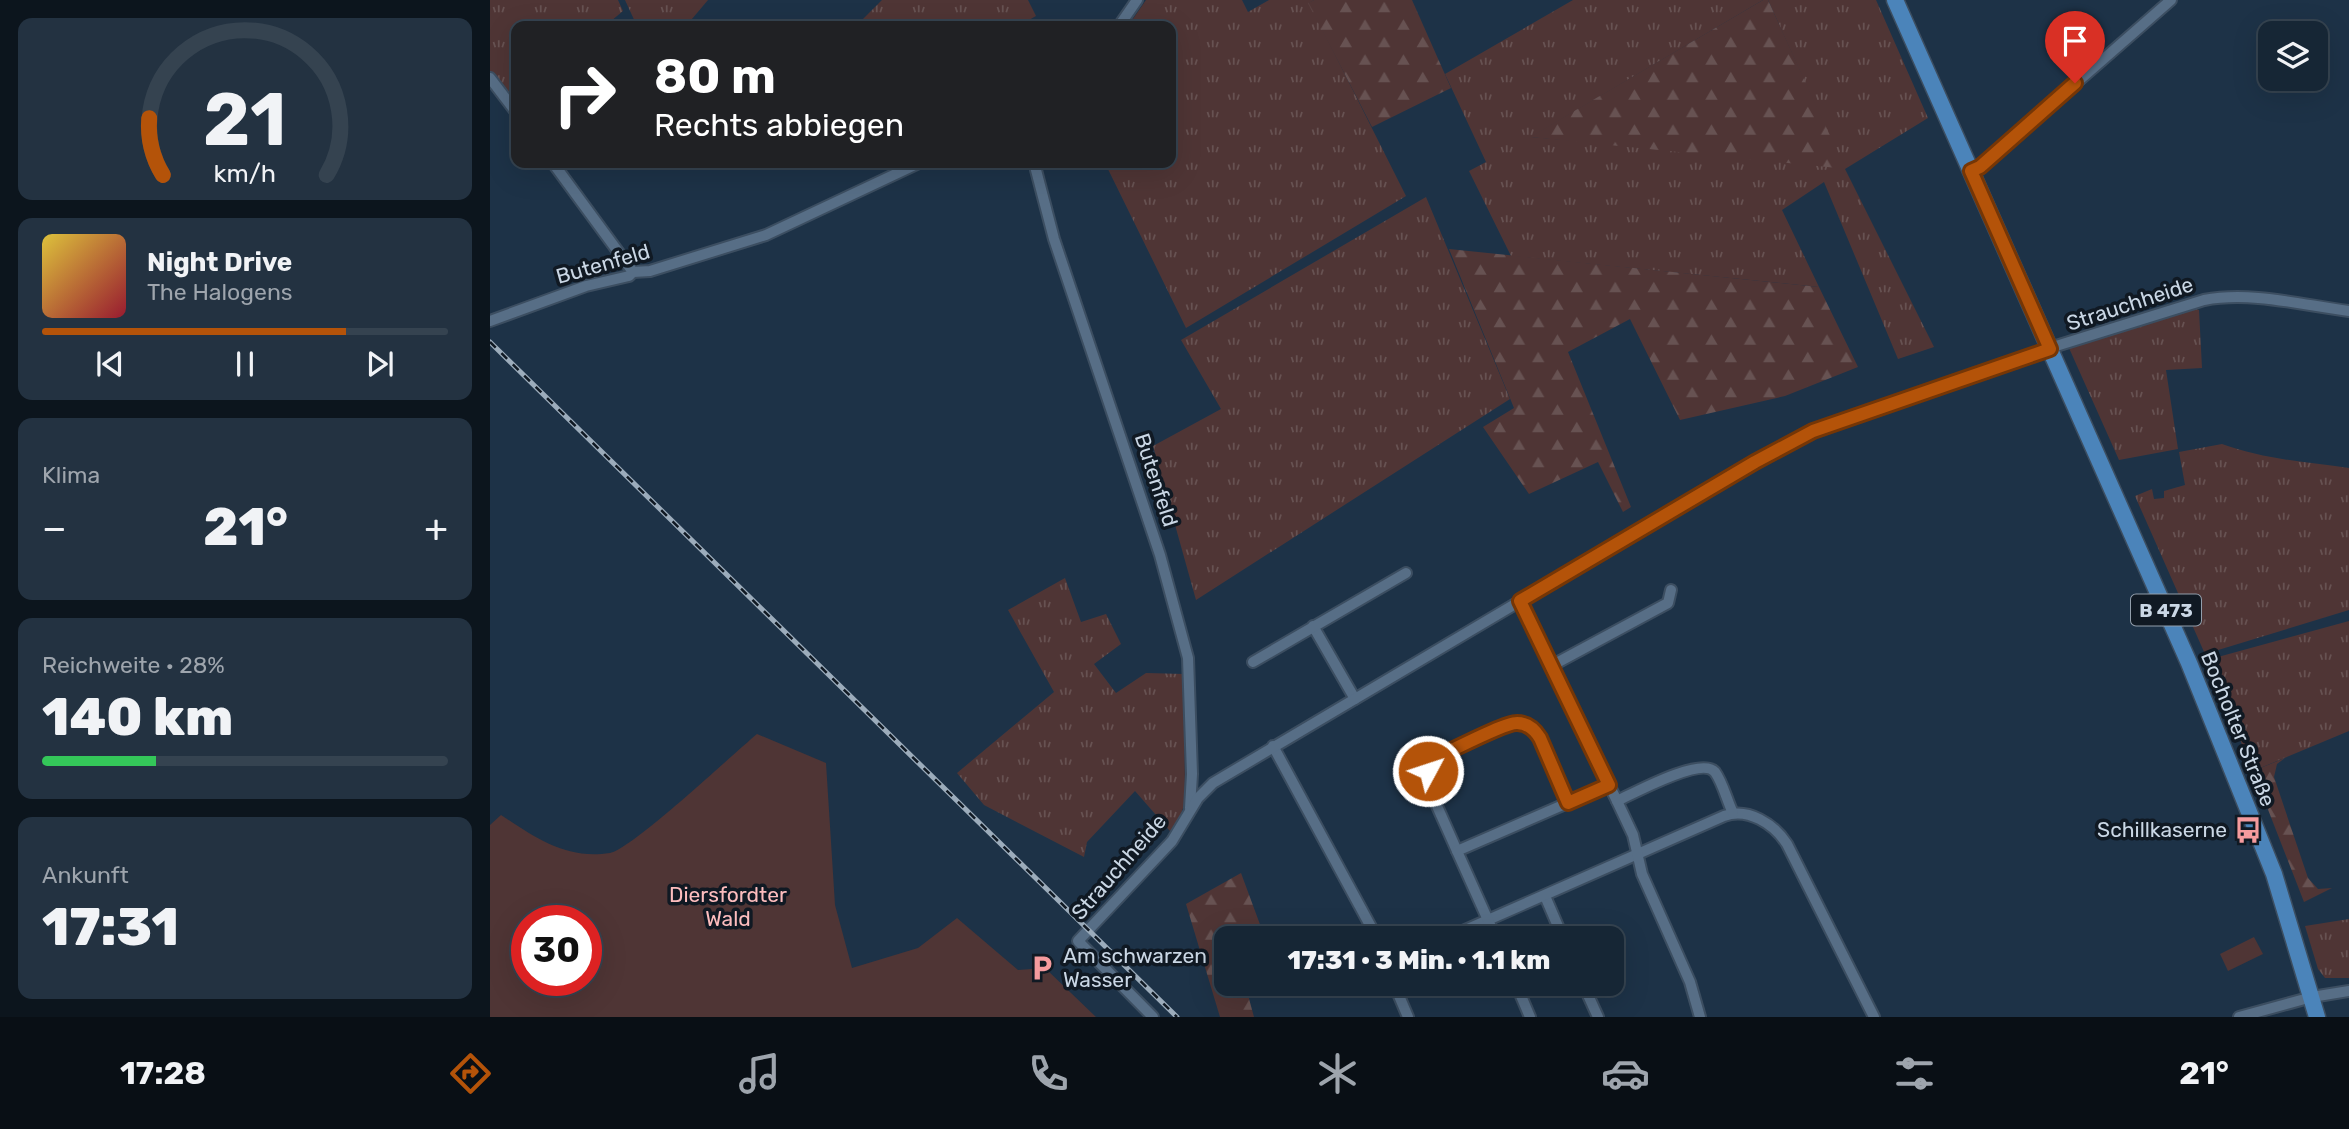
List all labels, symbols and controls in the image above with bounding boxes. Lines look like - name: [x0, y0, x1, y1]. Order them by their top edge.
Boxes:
- pin: [2045, 11, 2105, 83]
- map controls: [2258, 21, 2328, 91]
- button: layers: [2258, 21, 2328, 91]
- icon: arrive: [2056, 22, 2094, 60]
- text: 80 m: [654, 47, 776, 105]
- icon: right: [539, 49, 630, 140]
- text: 21: [203, 77, 287, 163]
- text: Rechts abbiegen: [654, 106, 904, 144]
- text: km/h: [214, 159, 276, 188]
- street label: Butenfeld: [553, 238, 653, 289]
- text: Night Drive: [147, 247, 292, 278]
- street label: Strauchheide: [2063, 271, 2196, 336]
- text: The Halogens: [147, 278, 293, 306]
- icon: previous: [91, 345, 129, 383]
- icon: pause: [226, 345, 264, 383]
- icon: next: [361, 345, 399, 383]
- street label: Butenfeld: [1130, 430, 1183, 530]
- text: Klima: [42, 461, 100, 489]
- text: 21°: [203, 496, 288, 558]
- text: −: [42, 505, 67, 551]
- text: +: [424, 505, 448, 551]
- road number: B 473: [2131, 594, 2201, 625]
- street label: Bocholter Straße: [2196, 648, 2281, 810]
- text: Reichweite · 28%: [42, 651, 225, 679]
- text: 140 km: [42, 686, 233, 748]
- position arrow: [1391, 734, 1465, 808]
- street label: Strauchheide: [1066, 809, 1171, 925]
- bus stop icon: Schillkaserne: [2233, 815, 2263, 845]
- place label: Schillkaserne: [2097, 817, 2227, 842]
- text: Ankunft: [42, 861, 129, 889]
- park label: Diersfordter Wald: [669, 882, 787, 931]
- text: 17:31: [42, 896, 179, 958]
- speed limit sign: 30: [511, 905, 602, 996]
- place label: Am schwarzen Wasser: [1063, 943, 1207, 992]
- text: 17:31 · 3 Min. · 1.1 km: [1288, 945, 1550, 976]
- parking icon: Am schwarzen Wasser: [1027, 953, 1057, 983]
- icon: directions: [446, 1049, 495, 1098]
- icon: music: [735, 1049, 784, 1098]
- icon: phone: [1024, 1049, 1073, 1098]
- icon: climate: [1313, 1049, 1362, 1098]
- icon: car: [1601, 1049, 1650, 1098]
- icon: filters: [1890, 1049, 1939, 1098]
- text: 17:28: [120, 1054, 206, 1092]
- text: 21°: [2179, 1054, 2229, 1092]

